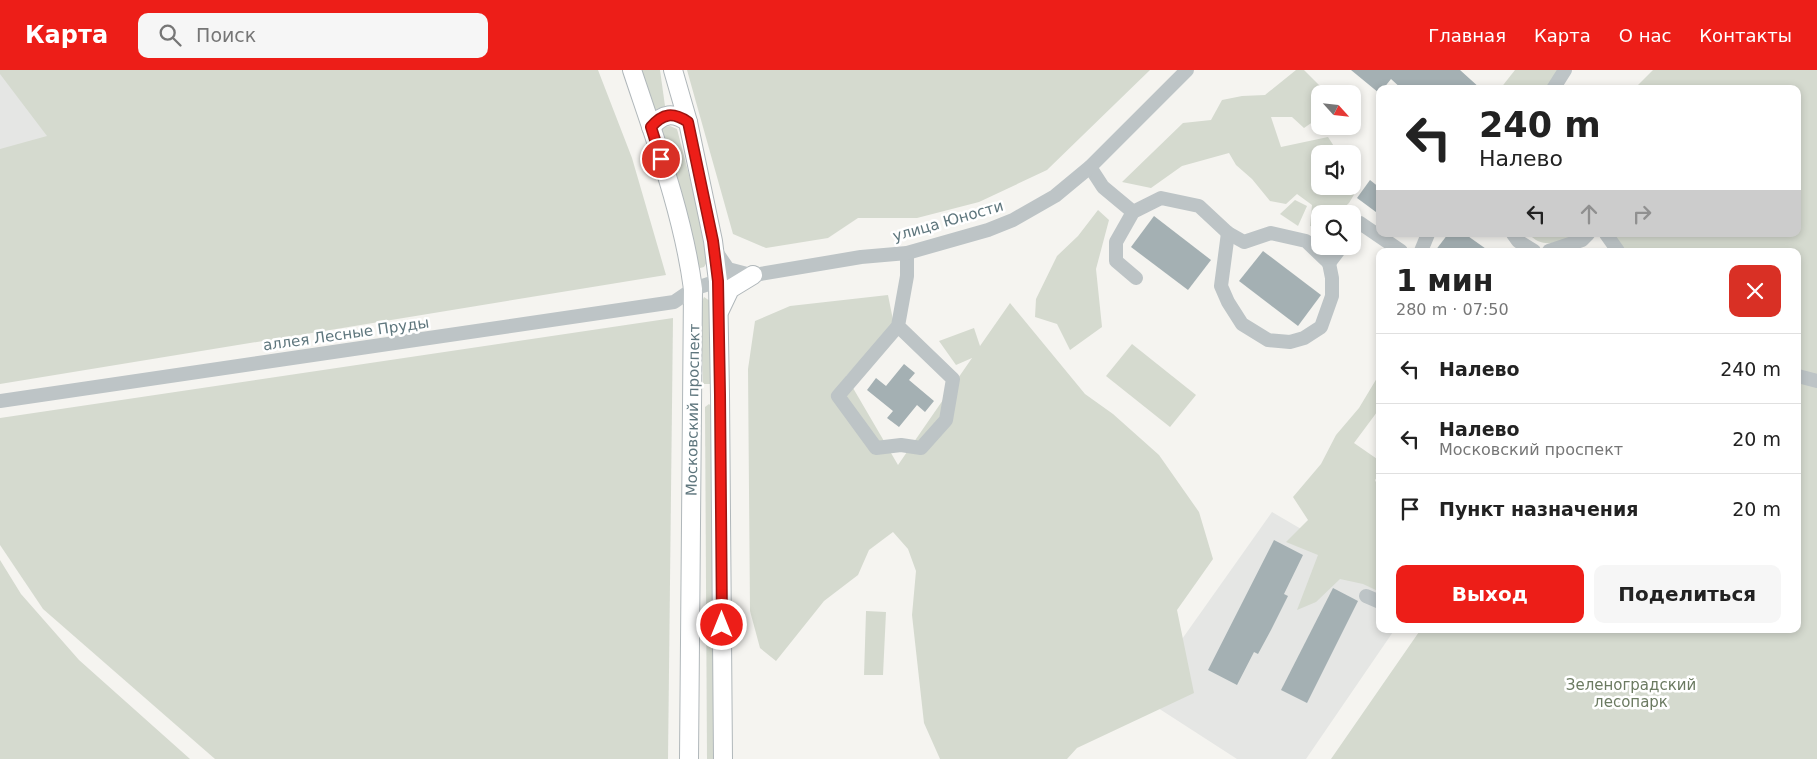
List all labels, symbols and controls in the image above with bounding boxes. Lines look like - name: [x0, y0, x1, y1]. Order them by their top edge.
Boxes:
- search box: [138, 13, 488, 58]
- text: Карта: [25, 21, 108, 49]
- icon: search: [156, 21, 184, 49]
- text: Поиск: [196, 24, 256, 46]
- text: Главная: [1428, 25, 1506, 46]
- text: Карта: [1534, 25, 1591, 46]
- text: О нас: [1619, 25, 1671, 46]
- text: Контакты: [1699, 25, 1792, 46]
- north arrow: [1311, 85, 1361, 135]
- map controls: [1311, 85, 1361, 255]
- icon: left: [1396, 105, 1461, 170]
- text: 240 m: [1479, 105, 1601, 145]
- pin: [640, 138, 682, 180]
- icon: arrive: [647, 145, 675, 173]
- button: sound: [1311, 145, 1361, 195]
- text: Налево: [1479, 146, 1563, 171]
- street label: улица Юности: [891, 197, 1005, 245]
- icon: left: [1522, 200, 1550, 228]
- icon: ahead: [1575, 200, 1603, 228]
- icon: right: [1628, 200, 1656, 228]
- button: search: [1311, 205, 1361, 255]
- text: 1 мин: [1396, 263, 1494, 298]
- button: close: [1729, 265, 1781, 317]
- text: 280 m · 07:50: [1396, 300, 1509, 319]
- street label: аллея Лесные Пруды: [262, 313, 430, 355]
- street label: Московский проспект: [682, 323, 704, 496]
- icon: left: [1396, 355, 1424, 383]
- text: Налево: [1439, 358, 1520, 380]
- text: 240 m: [1720, 358, 1781, 380]
- text: Налево: [1439, 418, 1520, 440]
- icon: left: [1396, 425, 1424, 453]
- text: 20 m: [1732, 428, 1781, 450]
- text: Московский проспект: [1439, 440, 1623, 459]
- icon: arrive: [1396, 495, 1424, 523]
- text: Пункт назначения: [1439, 498, 1638, 520]
- text: 20 m: [1732, 498, 1781, 520]
- button: Выход: [1396, 565, 1584, 623]
- button: Поделиться: [1594, 565, 1781, 623]
- position arrow: [695, 598, 747, 650]
- park label: Зеленоградский лесопарк: [1566, 676, 1696, 711]

